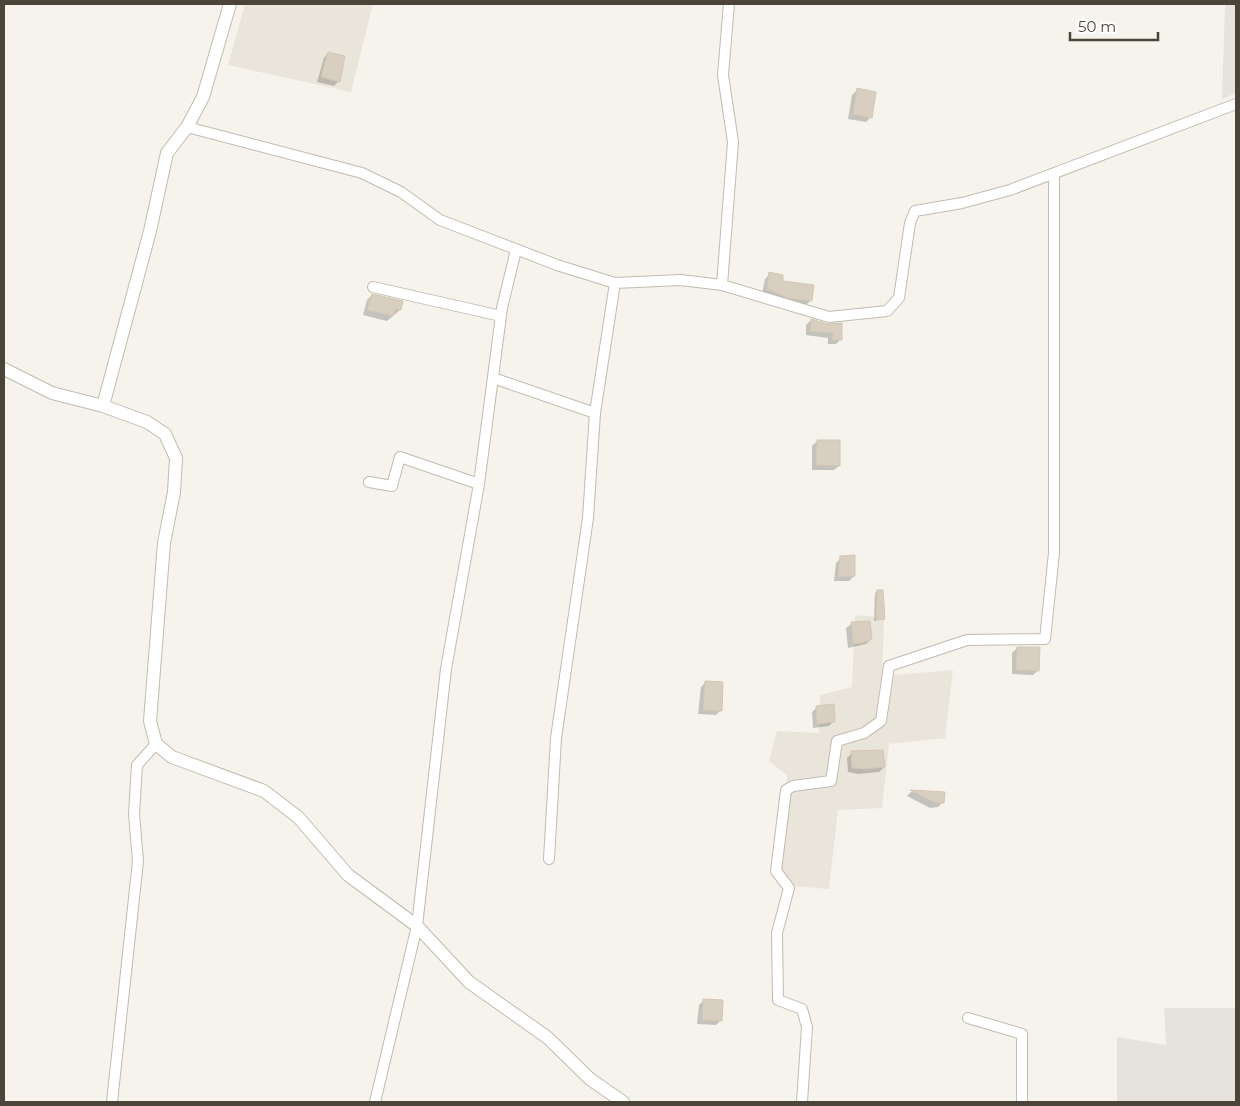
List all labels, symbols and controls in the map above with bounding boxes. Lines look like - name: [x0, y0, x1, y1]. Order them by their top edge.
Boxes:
- scale bar: [1070, 10, 1158, 42]
- text: 50 m: [1078, 17, 1116, 36]

